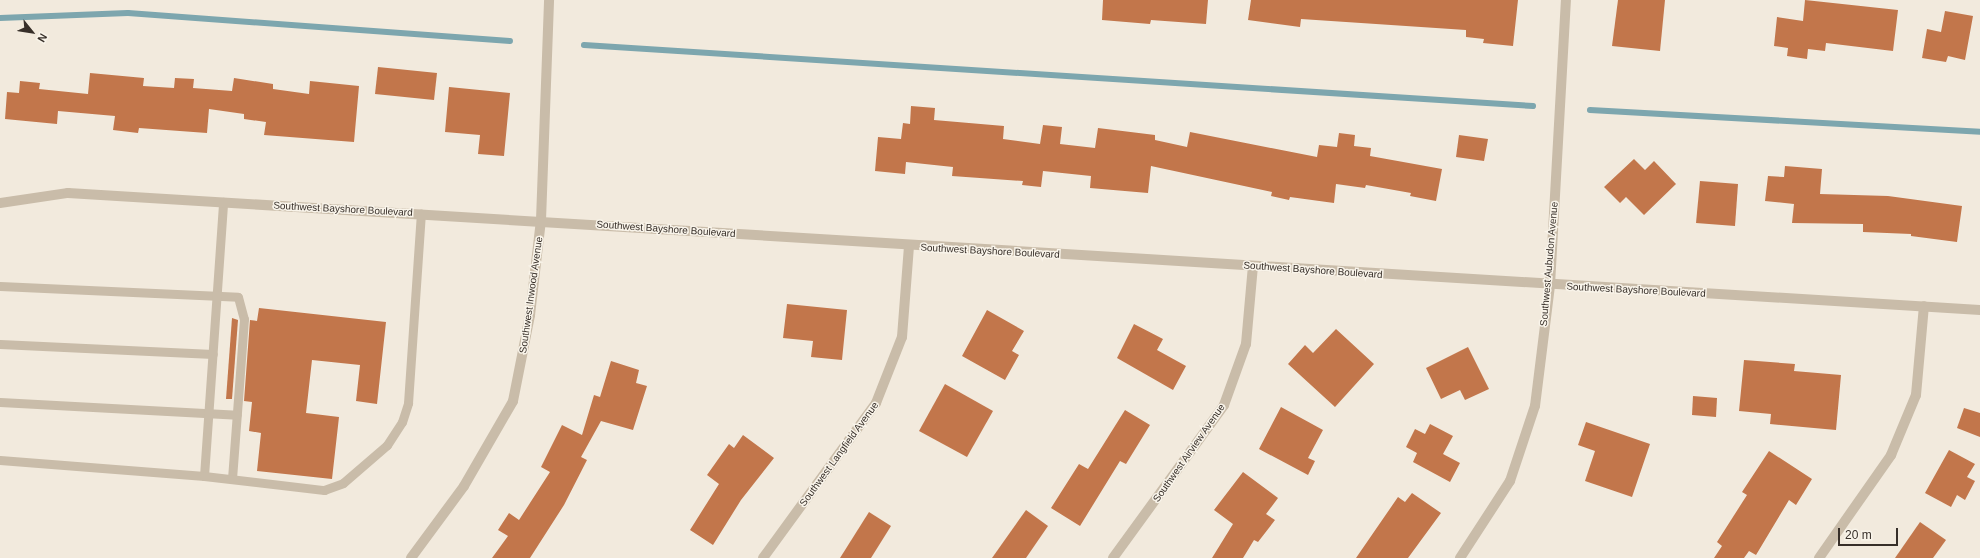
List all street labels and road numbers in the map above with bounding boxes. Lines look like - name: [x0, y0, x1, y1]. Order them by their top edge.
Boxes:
- street label: Southwest Bayshore Boulevard: [273, 199, 413, 219]
- street label: Southwest Aubudon Avenue: [1538, 201, 1560, 327]
- street label: Southwest Bayshore Boulevard: [596, 218, 736, 240]
- street label: Southwest Inwood Avenue: [517, 236, 545, 354]
- street label: Southwest Bayshore Boulevard: [920, 241, 1060, 261]
- street label: Southwest Bayshore Boulevard: [1243, 259, 1383, 281]
- street label: Southwest Bayshore Boulevard: [1566, 280, 1706, 300]
- street label: Southwest Langfield Avenue: [797, 399, 881, 509]
- street label: Southwest Airview Avenue: [1150, 401, 1228, 505]

